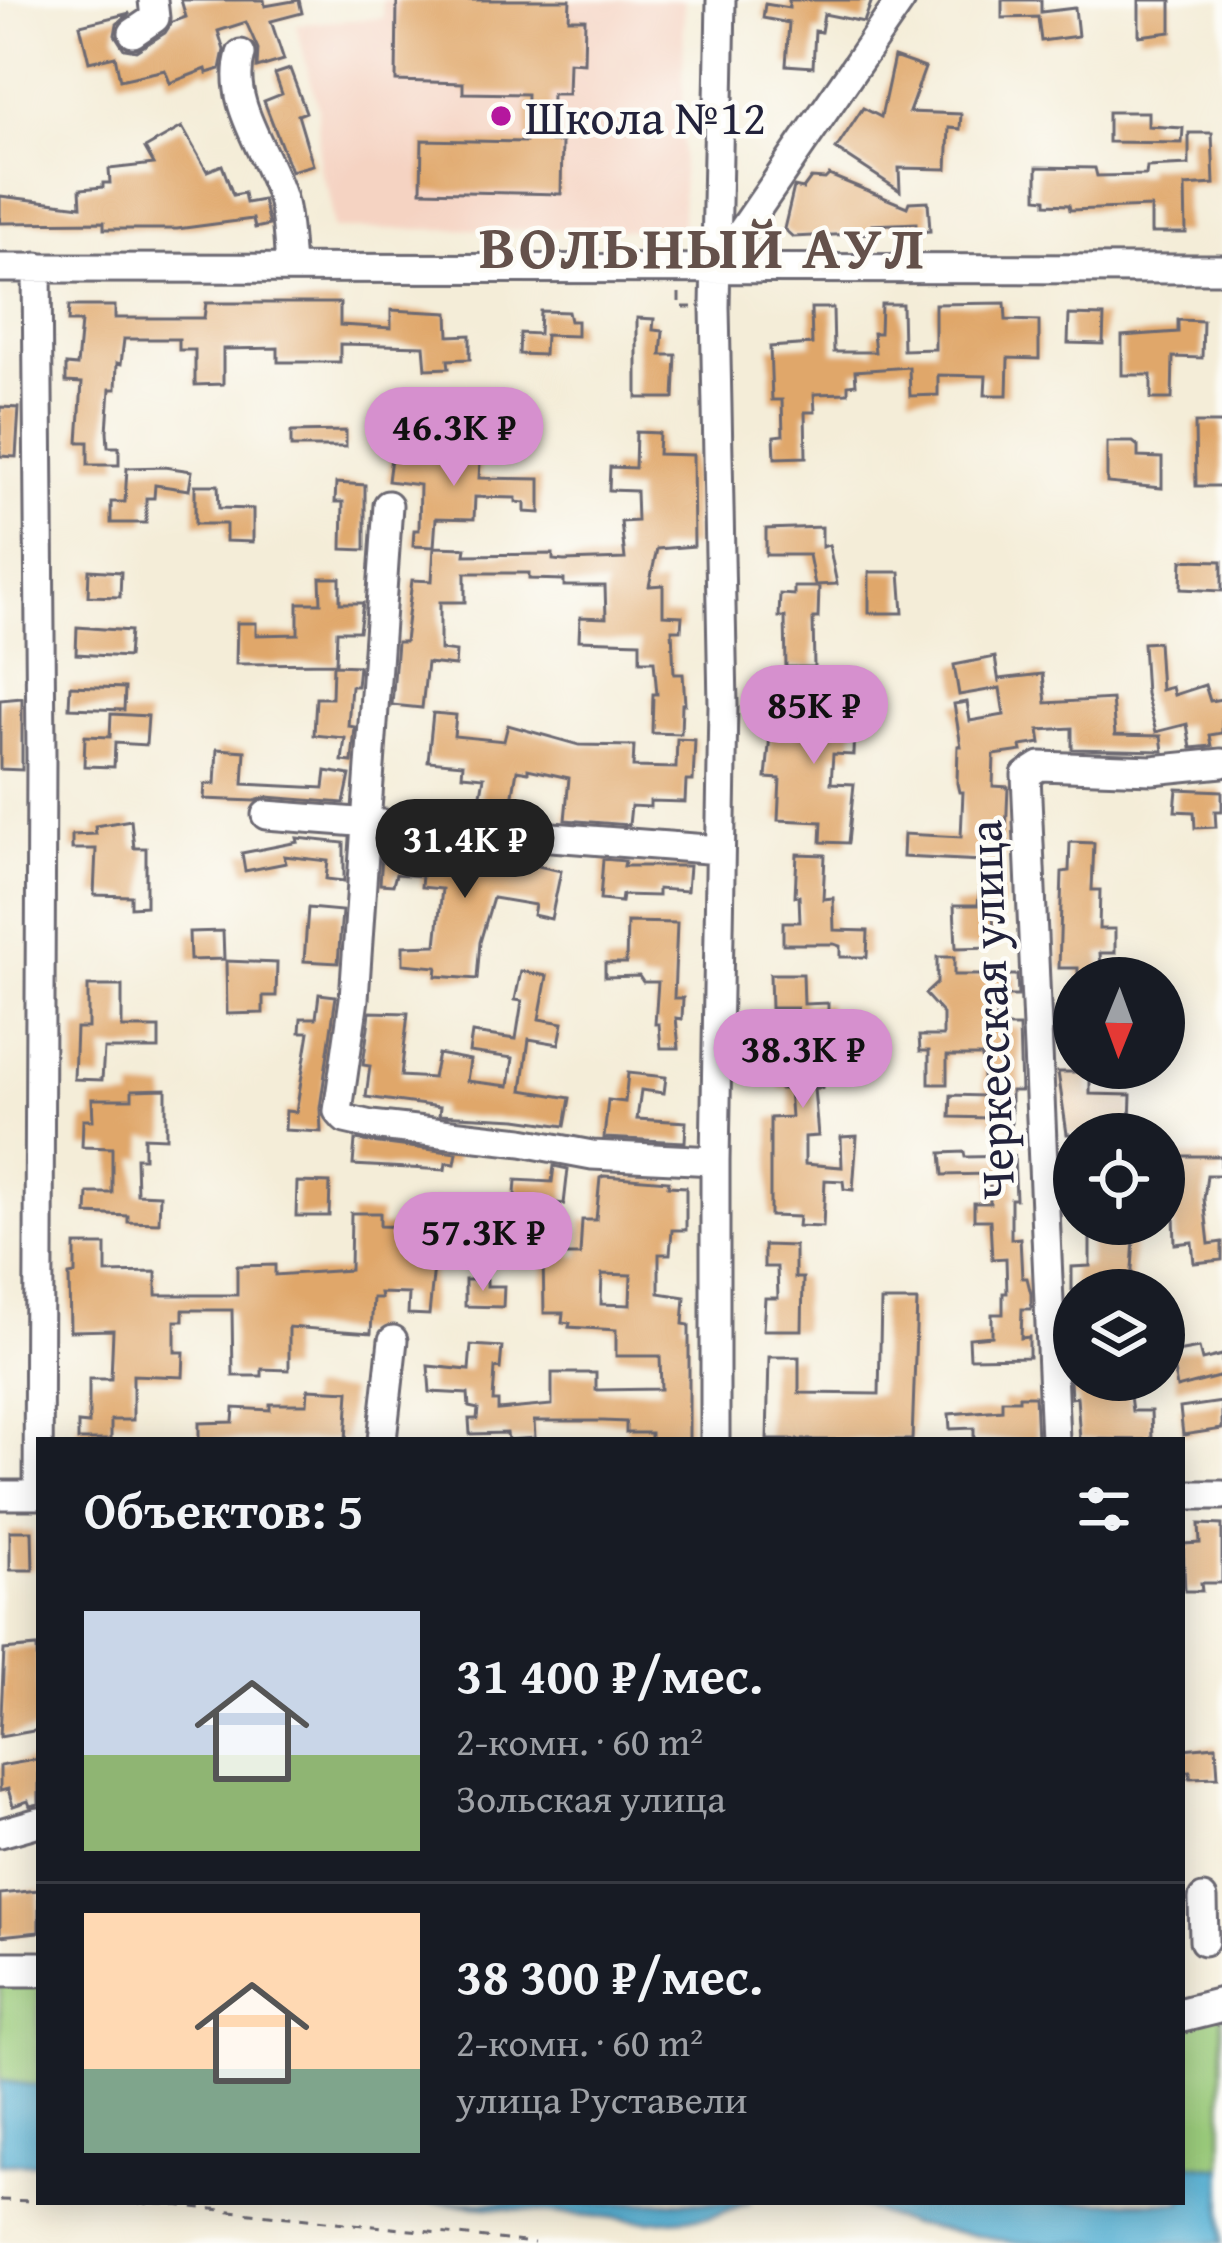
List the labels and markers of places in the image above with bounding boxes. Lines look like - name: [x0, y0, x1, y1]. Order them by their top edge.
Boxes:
- place label: Школа №12: [525, 81, 766, 152]
- marker: Школа №12: [488, 103, 514, 129]
- pin: 46.3K ₽: [343, 387, 565, 489]
- pin: 85K ₽: [730, 665, 898, 767]
- pin: 31.4K ₽: [354, 799, 576, 901]
- pin: 38.3K ₽: [692, 1009, 914, 1111]
- pin: 57.3K ₽: [372, 1192, 594, 1294]

